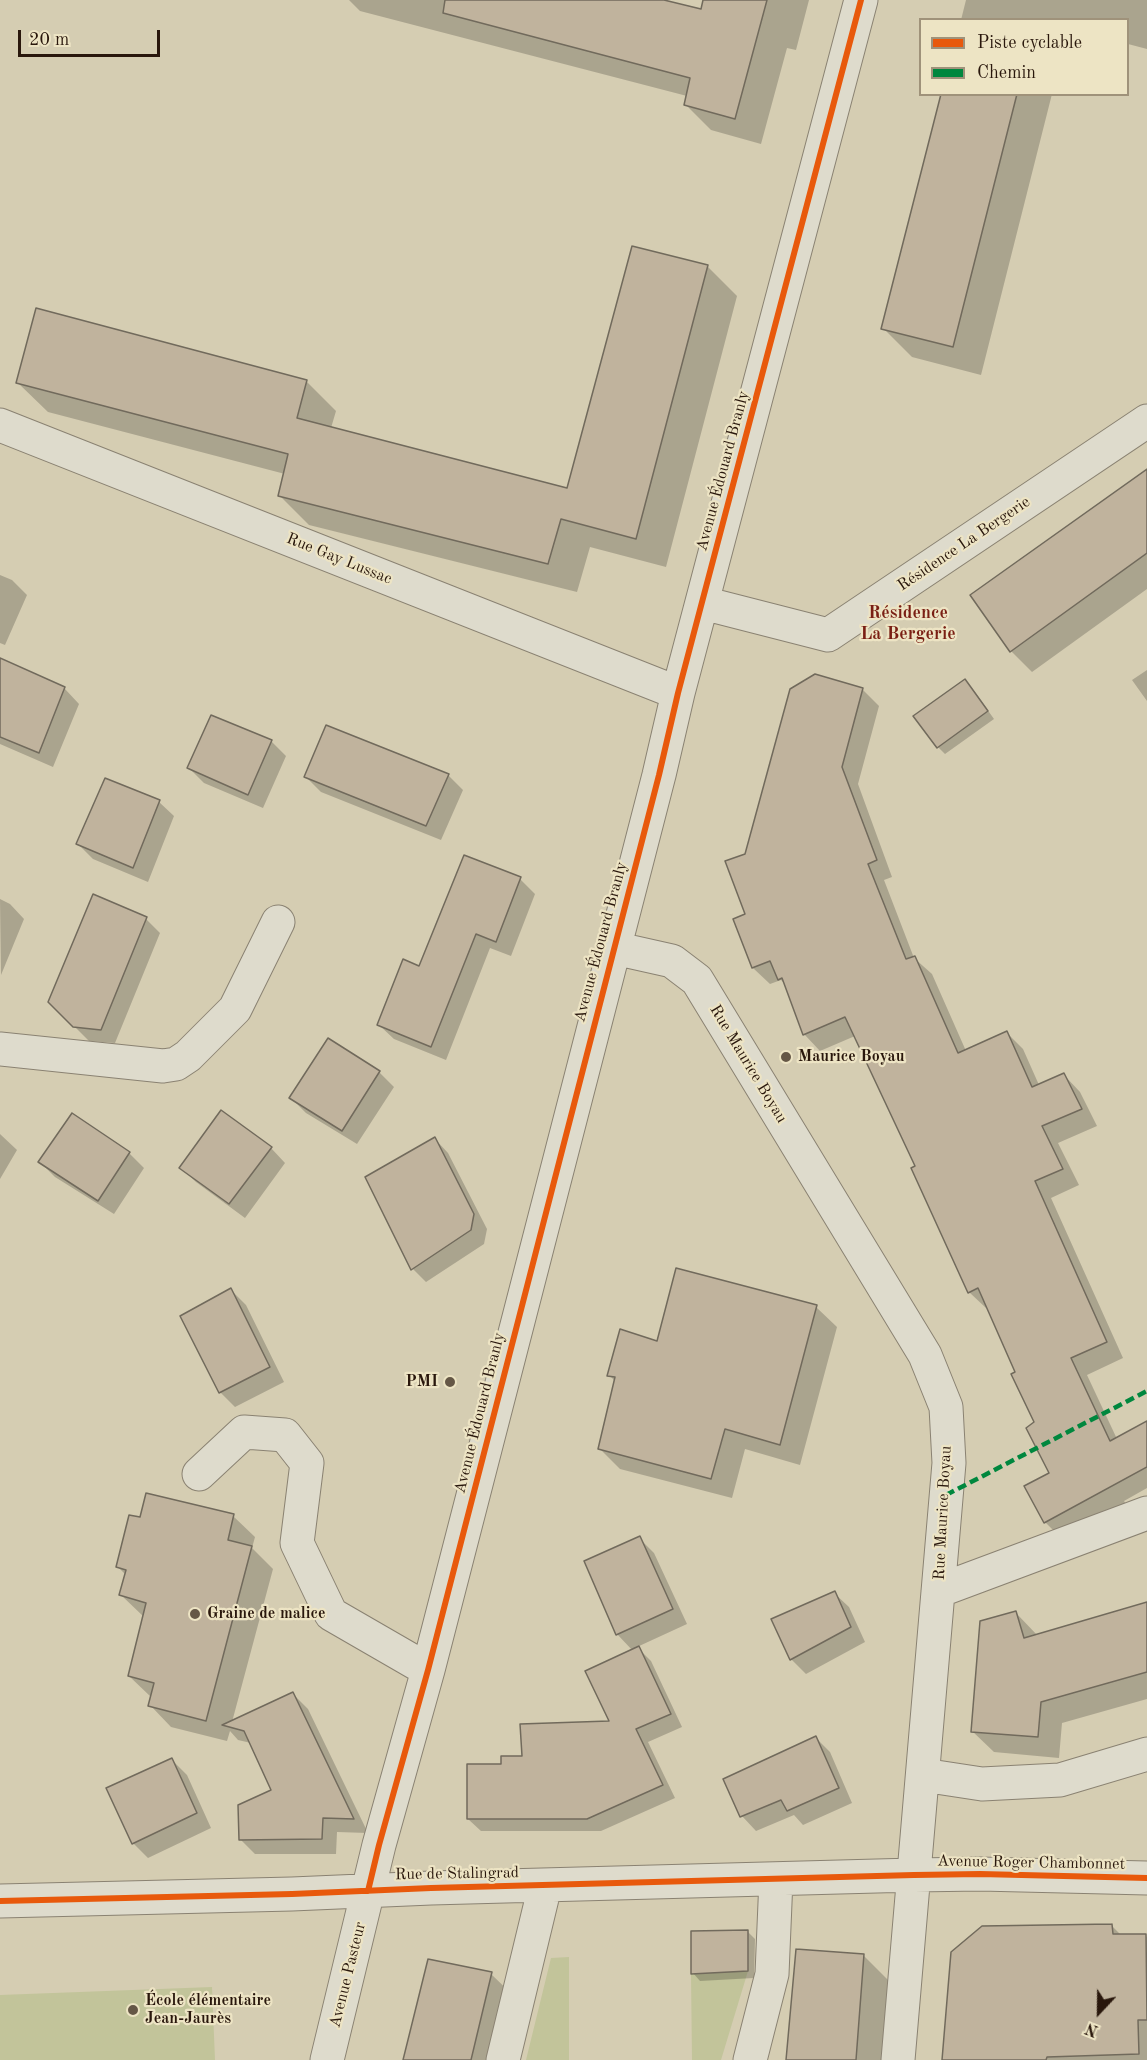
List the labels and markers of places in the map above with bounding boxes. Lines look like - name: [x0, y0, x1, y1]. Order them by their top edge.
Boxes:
- place label: Maurice Boyau: [798, 1047, 904, 1067]
- marker: Maurice Boyau: [779, 1050, 793, 1064]
- place label: PMI: [405, 1372, 438, 1392]
- marker: PMI: [443, 1375, 457, 1389]
- place label: Graine de malice: [207, 1604, 326, 1624]
- marker: Graine de malice: [188, 1607, 202, 1621]
- place label: École élémentaire Jean-Jaurès: [145, 1991, 271, 2029]
- marker: École élémentaire Jean-Jaurès: [126, 2003, 140, 2017]

